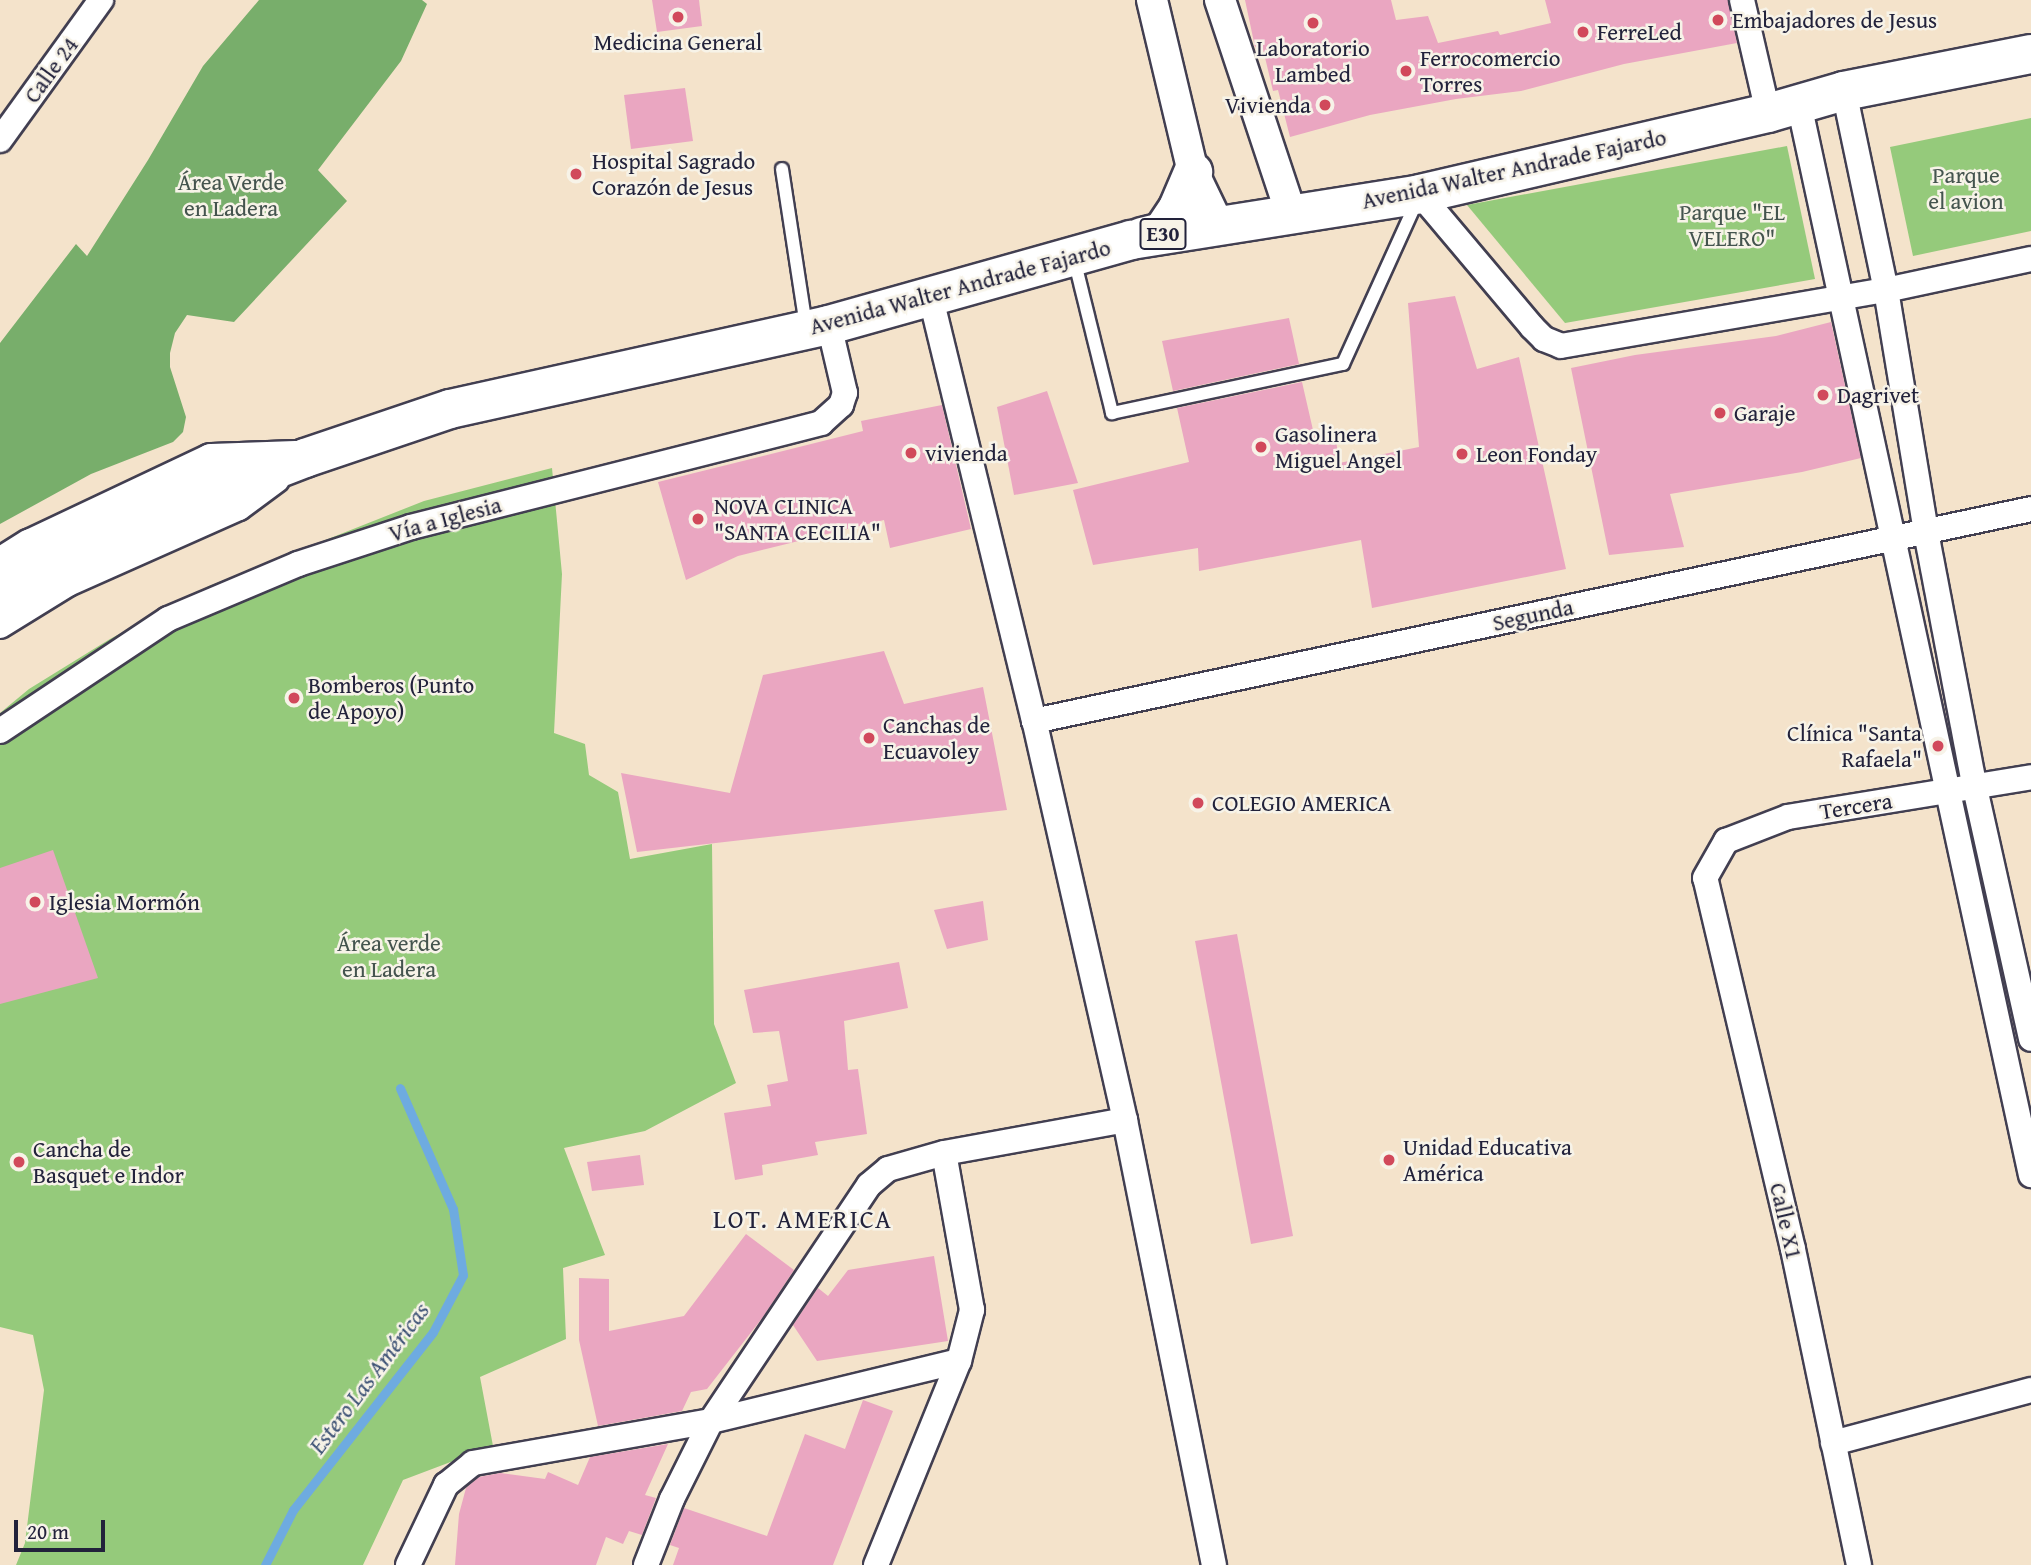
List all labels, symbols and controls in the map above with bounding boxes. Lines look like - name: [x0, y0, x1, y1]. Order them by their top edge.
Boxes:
- place label: Embajadores de Jesus: [1732, 6, 1937, 34]
- marker: Medicina General: [670, 9, 686, 25]
- marker: Embajadores de Jesus: [1710, 12, 1726, 28]
- marker: Laboratorio Lambed: [1305, 15, 1321, 31]
- place label: FerreLed: [1597, 18, 1682, 46]
- marker: FerreLed: [1575, 24, 1591, 40]
- place label: Medicina General: [594, 28, 762, 56]
- street label: Calle 24: [18, 32, 84, 108]
- place label: Laboratorio Lambed: [1256, 34, 1370, 88]
- place label: Ferrocomercio Torres: [1420, 44, 1560, 98]
- marker: Ferrocomercio Torres: [1398, 63, 1414, 79]
- place label: Vivienda: [1225, 91, 1311, 119]
- marker: Vivienda: [1317, 97, 1333, 113]
- street label: Avenida Walter Andrade Fajardo: [1359, 123, 1669, 215]
- place label: Hospital Sagrado Corazón de Jesus: [592, 147, 755, 201]
- park label: Parque el avion: [1928, 161, 2004, 215]
- marker: Hospital Sagrado Corazón de Jesus: [566, 164, 586, 184]
- park label: Área Verde en Ladera: [178, 168, 284, 222]
- park label: Parque "EL VELERO": [1679, 198, 1785, 252]
- road number: E30: [1138, 216, 1188, 252]
- street label: Avenida Walter Andrade Fajardo: [806, 233, 1114, 341]
- place label: Dagrivet: [1837, 381, 1919, 409]
- marker: Dagrivet: [1815, 387, 1831, 403]
- place label: Garaje: [1734, 399, 1796, 427]
- marker: Garaje: [1712, 405, 1728, 421]
- place label: Gasolinera Miguel Angel: [1275, 420, 1402, 474]
- place label: vivienda: [925, 439, 1008, 467]
- marker: Gasolinera Miguel Angel: [1253, 439, 1269, 455]
- place label: Leon Fonday: [1476, 440, 1597, 468]
- marker: vivienda: [903, 445, 919, 461]
- marker: Leon Fonday: [1454, 446, 1470, 462]
- street label: Vía a Iglesia: [386, 491, 504, 547]
- place label: NOVA CLINICA "SANTA CECILIA": [714, 492, 881, 546]
- marker: NOVA CLINICA "SANTA CECILIA": [688, 509, 708, 529]
- street label: Segunda: [1490, 593, 1576, 637]
- place label: Bomberos (Punto de Apoyo): [308, 671, 474, 725]
- marker: Bomberos (Punto de Apoyo): [286, 690, 302, 706]
- place label: Canchas de Ecuavoley: [883, 711, 990, 765]
- place label: Clínica "Santa Rafaela": [1787, 719, 1922, 773]
- marker: Canchas de Ecuavoley: [861, 730, 877, 746]
- marker: Clínica "Santa Rafaela": [1928, 736, 1948, 756]
- street label: Tercera: [1818, 787, 1894, 825]
- place label: COLEGIO AMERICA: [1212, 789, 1392, 817]
- marker: COLEGIO AMERICA: [1190, 795, 1206, 811]
- place label: Iglesia Mormón: [49, 888, 200, 916]
- marker: Iglesia Mormón: [27, 894, 43, 910]
- park label: Área verde en Ladera: [337, 929, 441, 983]
- place label: Unidad Educativa América: [1403, 1133, 1572, 1187]
- place label: Cancha de Basquet e Indor: [33, 1135, 184, 1189]
- marker: Unidad Educativa América: [1381, 1152, 1397, 1168]
- marker: Cancha de Basquet e Indor: [11, 1154, 27, 1170]
- street label: Calle X1: [1764, 1180, 1808, 1262]
- district label: LOT. AMERICA: [715, 1203, 891, 1235]
- water label: Estero Las Américas: [303, 1297, 435, 1459]
- scale bar: [18, 1506, 108, 1550]
- text: 20 m: [27, 1516, 69, 1547]

